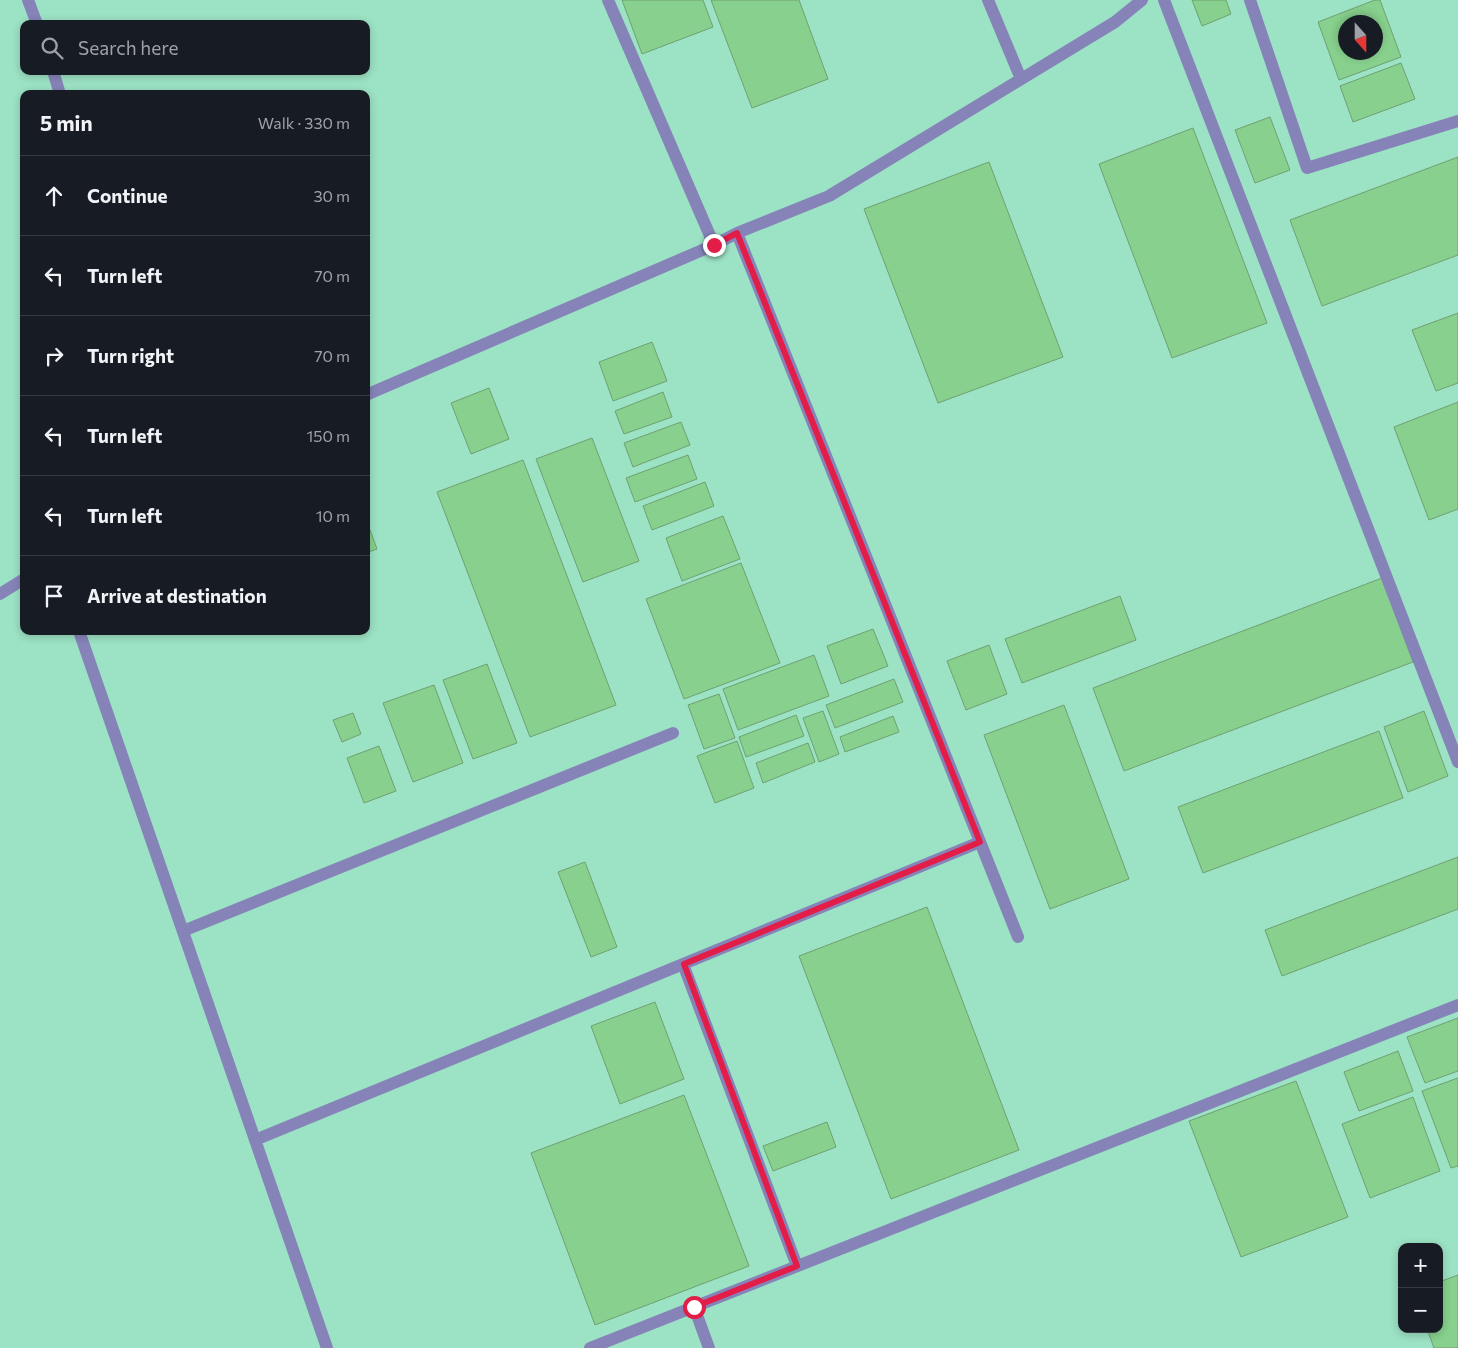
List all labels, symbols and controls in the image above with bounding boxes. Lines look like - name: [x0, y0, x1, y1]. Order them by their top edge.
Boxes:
- north arrow: [1338, 15, 1383, 60]
- search box: [20, 20, 370, 75]
- icon: search: [38, 34, 66, 62]
- text: Search here: [78, 36, 178, 59]
- text: 5 min: [40, 110, 93, 135]
- text: Walk · 330 m: [258, 113, 350, 132]
- icon: ahead: [40, 182, 68, 210]
- text: Continue: [87, 184, 167, 207]
- text: 30 m: [313, 186, 350, 205]
- route end: [703, 234, 726, 257]
- icon: left: [40, 262, 68, 290]
- text: Turn left: [87, 264, 162, 287]
- text: 70 m: [314, 266, 350, 285]
- icon: right: [40, 342, 68, 370]
- text: Turn right: [87, 344, 174, 367]
- text: 70 m: [314, 346, 350, 365]
- icon: left: [40, 422, 68, 450]
- text: Turn left: [87, 424, 162, 447]
- text: 150 m: [307, 426, 350, 445]
- icon: left: [40, 502, 68, 530]
- text: Turn left: [87, 504, 162, 527]
- text: 10 m: [316, 506, 350, 525]
- icon: arrive: [40, 582, 68, 610]
- text: Arrive at destination: [87, 584, 267, 607]
- map controls: [1398, 1243, 1443, 1333]
- button: +: [1398, 1243, 1443, 1288]
- button: −: [1398, 1288, 1443, 1333]
- route start: [683, 1296, 706, 1319]

